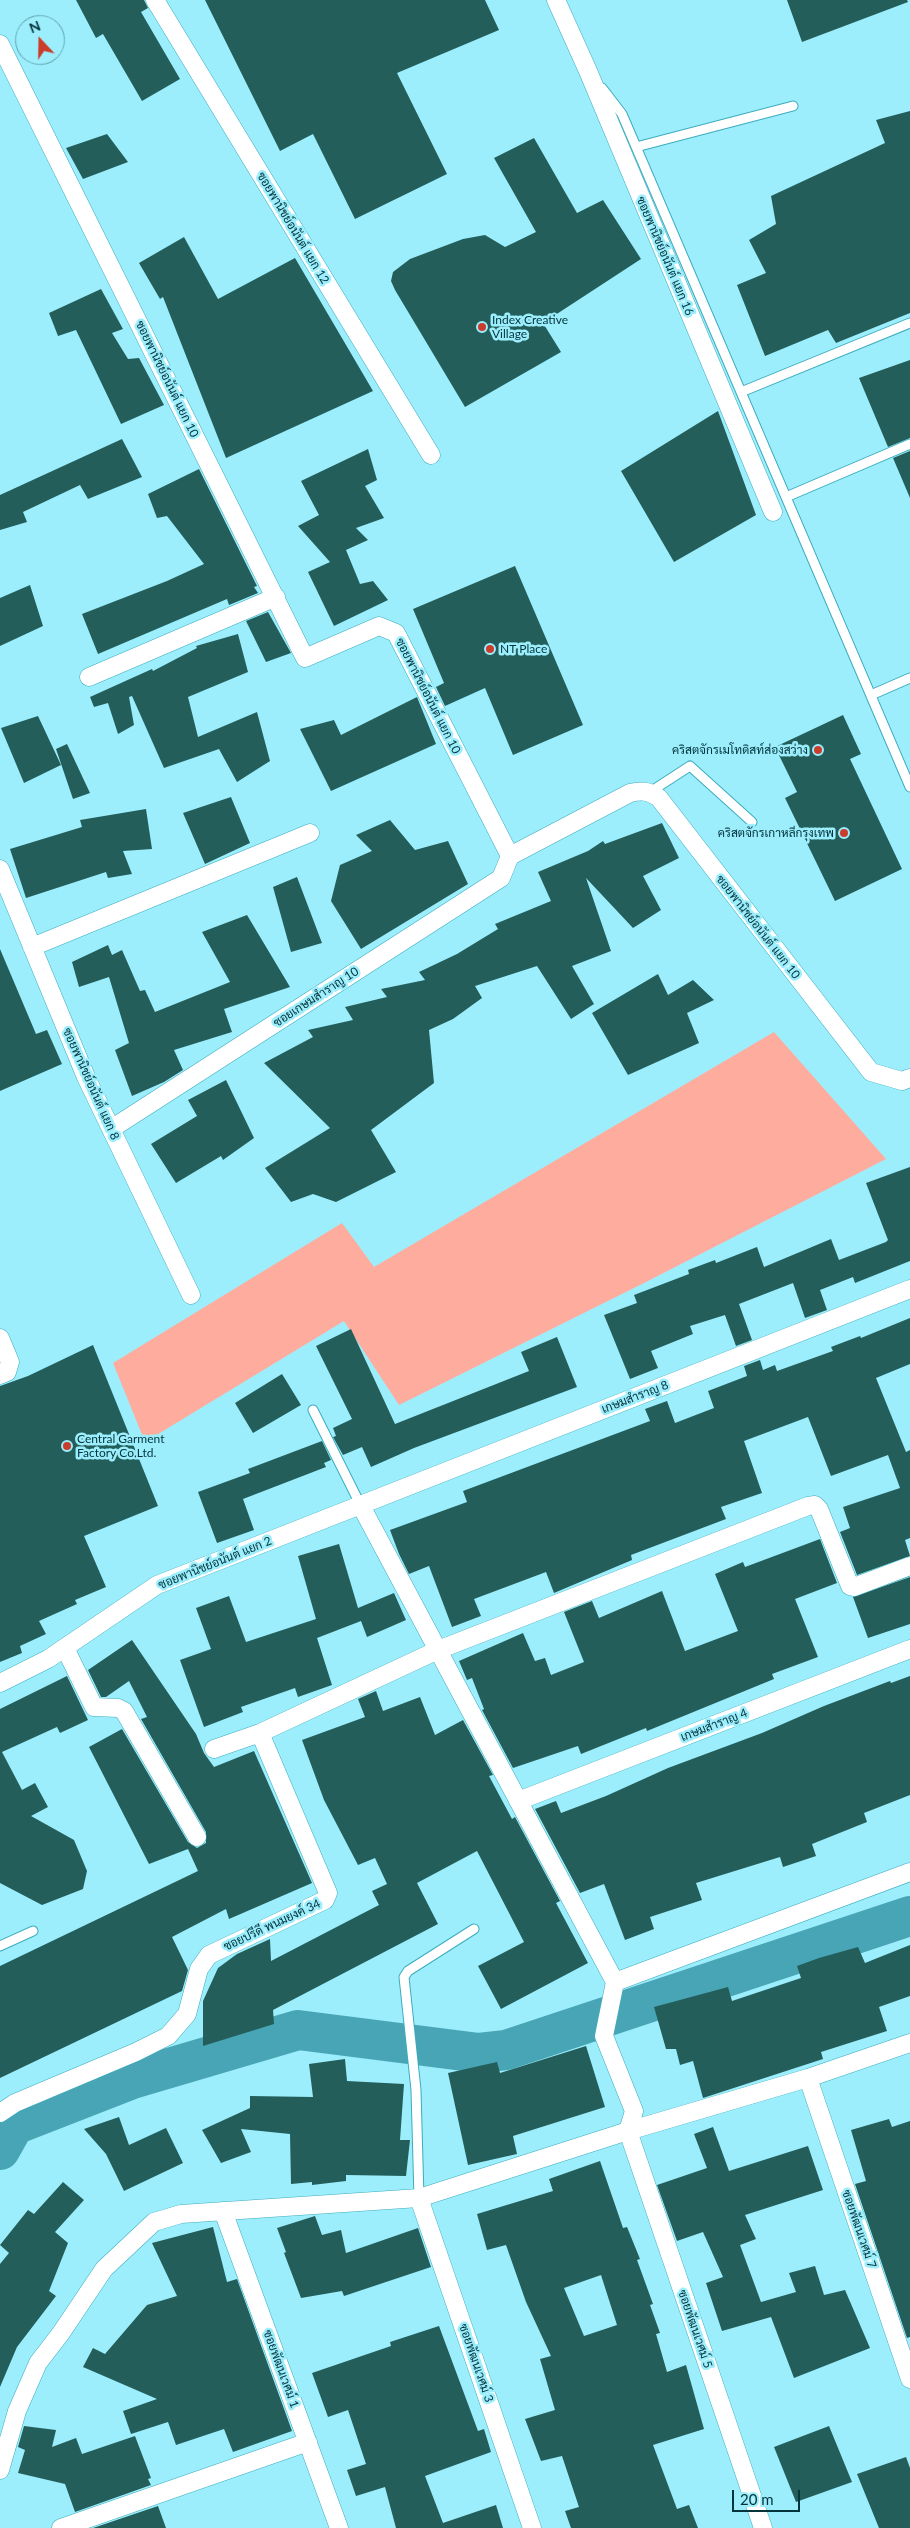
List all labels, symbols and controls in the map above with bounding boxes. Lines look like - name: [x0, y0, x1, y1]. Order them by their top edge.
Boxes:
- north arrow: [15, 15, 65, 65]
- text: N: [27, 17, 43, 36]
- street label: ซอยพานิชย์อนันต์ แยก 12: [254, 169, 332, 287]
- street label: ซอยพานิชย์อนันต์ แยก 16: [633, 194, 697, 318]
- place label: Index Creative Village: [492, 313, 568, 341]
- street label: ซอยพานิชย์อนันต์ แยก 10: [132, 318, 202, 440]
- marker: Index Creative Village: [476, 321, 488, 333]
- street label: ซอยพานิชย์อนันต์ แยก 10: [393, 636, 463, 756]
- place label: NT Place: [500, 642, 547, 656]
- marker: NT Place: [484, 643, 496, 655]
- place label: คริสตจักรเมโทดิสท์ส่องสว่าง: [672, 743, 808, 757]
- marker: คริสตจักรเมโทดิสท์ส่องสว่าง: [812, 744, 824, 756]
- place label: คริสตจักรเกาหลีกรุงเทพ: [718, 826, 834, 840]
- marker: คริสตจักรเกาหลีกรุงเทพ: [838, 827, 850, 839]
- street label: ซอยพานิชย์อนันต์ แยก 10: [713, 872, 803, 982]
- street label: ซอยเกษมสำราญ 10: [271, 964, 361, 1030]
- street label: ซอยพานิชย์อนันต์ แยก 8: [60, 1026, 122, 1142]
- street label: เกษมสำราญ 8: [599, 1378, 671, 1416]
- place label: Central Garment Factory Co.Ltd.: [77, 1432, 164, 1460]
- marker: Central Garment Factory Co.Ltd.: [61, 1440, 73, 1452]
- street label: ซอยพานิชย์อนันต์ แยก 2: [156, 1534, 274, 1592]
- street label: เกษมสำราญ 4: [678, 1706, 750, 1744]
- street label: ซอยปรีดี พนมยงค์ 34: [221, 1896, 323, 1954]
- street label: ซอยพัฒนเวศม์ 7: [839, 2188, 879, 2270]
- street label: ซอยพัฒนเวศม์ 5: [675, 2288, 715, 2370]
- street label: ซอยพัฒนเวศม์ 3: [456, 2322, 496, 2404]
- street label: ซอยพัฒนเวศม์ 1: [260, 2328, 302, 2410]
- scale bar: [735, 2480, 802, 2512]
- text: 20 m: [740, 2490, 774, 2508]

